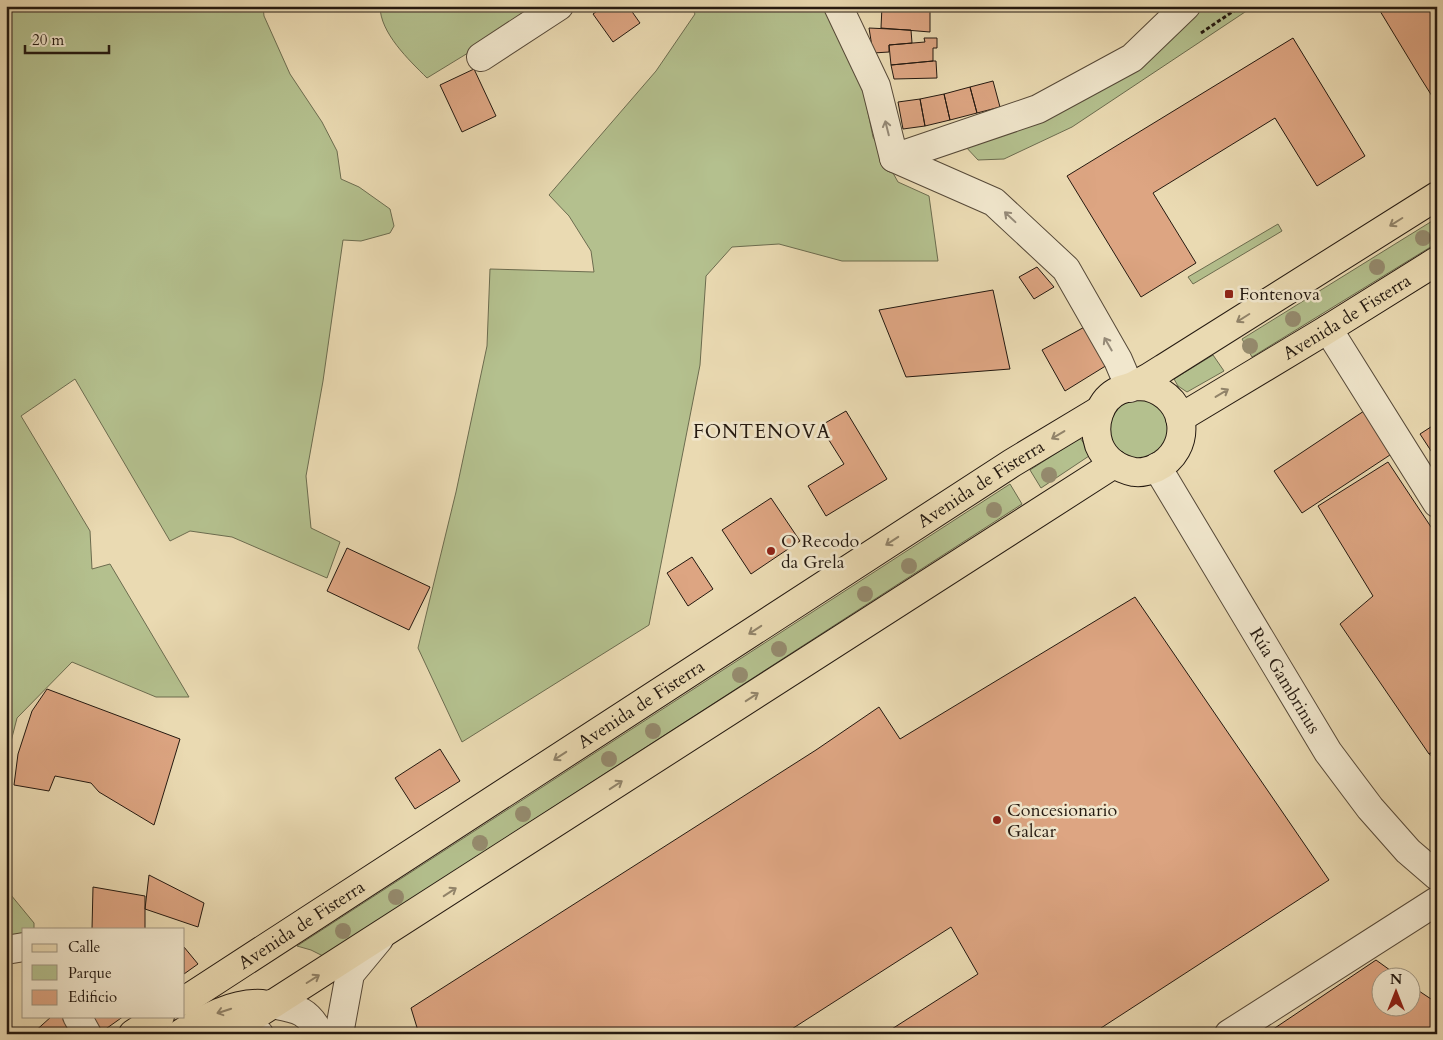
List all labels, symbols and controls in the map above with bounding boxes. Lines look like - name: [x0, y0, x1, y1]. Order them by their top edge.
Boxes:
- scale bar: [25, 22, 109, 54]
- text: 20 m: [32, 30, 64, 50]
- one-way arrow: [881, 120, 891, 136]
- one-way arrow: [1004, 211, 1017, 223]
- one-way arrow: [1389, 217, 1403, 227]
- street label: Avenida de Fisterra: [1278, 268, 1416, 366]
- place label: Fontenova: [1239, 282, 1320, 307]
- marker: Fontenova: [1223, 288, 1235, 300]
- one-way arrow: [1237, 313, 1251, 323]
- one-way arrow: [1103, 337, 1113, 352]
- one-way arrow: [1214, 387, 1228, 397]
- district label: FONTENOVA: [693, 419, 831, 445]
- one-way arrow: [1052, 431, 1066, 441]
- street label: Avenida de Fisterra: [912, 434, 1049, 534]
- place label: O Recodo da Grela: [781, 529, 860, 575]
- one-way arrow: [885, 536, 899, 546]
- marker: O Recodo da Grela: [765, 545, 777, 557]
- street label: Rúa Gambrinus: [1244, 623, 1327, 738]
- one-way arrow: [749, 625, 763, 635]
- street label: Avenida de Fisterra: [573, 654, 709, 754]
- one-way arrow: [745, 691, 759, 701]
- one-way arrow: [554, 751, 568, 761]
- one-way arrow: [608, 779, 622, 789]
- place label: Concesionario Galcar: [1007, 798, 1118, 844]
- marker: Concesionario Galcar: [991, 814, 1003, 826]
- street label: Avenida de Fisterra: [233, 874, 370, 975]
- one-way arrow: [442, 886, 456, 896]
- legend: [22, 928, 185, 1018]
- text: Calle: [68, 937, 101, 957]
- text: Parque: [68, 963, 112, 983]
- north arrow: [1370, 968, 1420, 1018]
- text: N: [1390, 970, 1402, 989]
- one-way arrow: [305, 973, 319, 983]
- text: Edificio: [68, 987, 117, 1007]
- one-way arrow: [216, 1007, 232, 1017]

